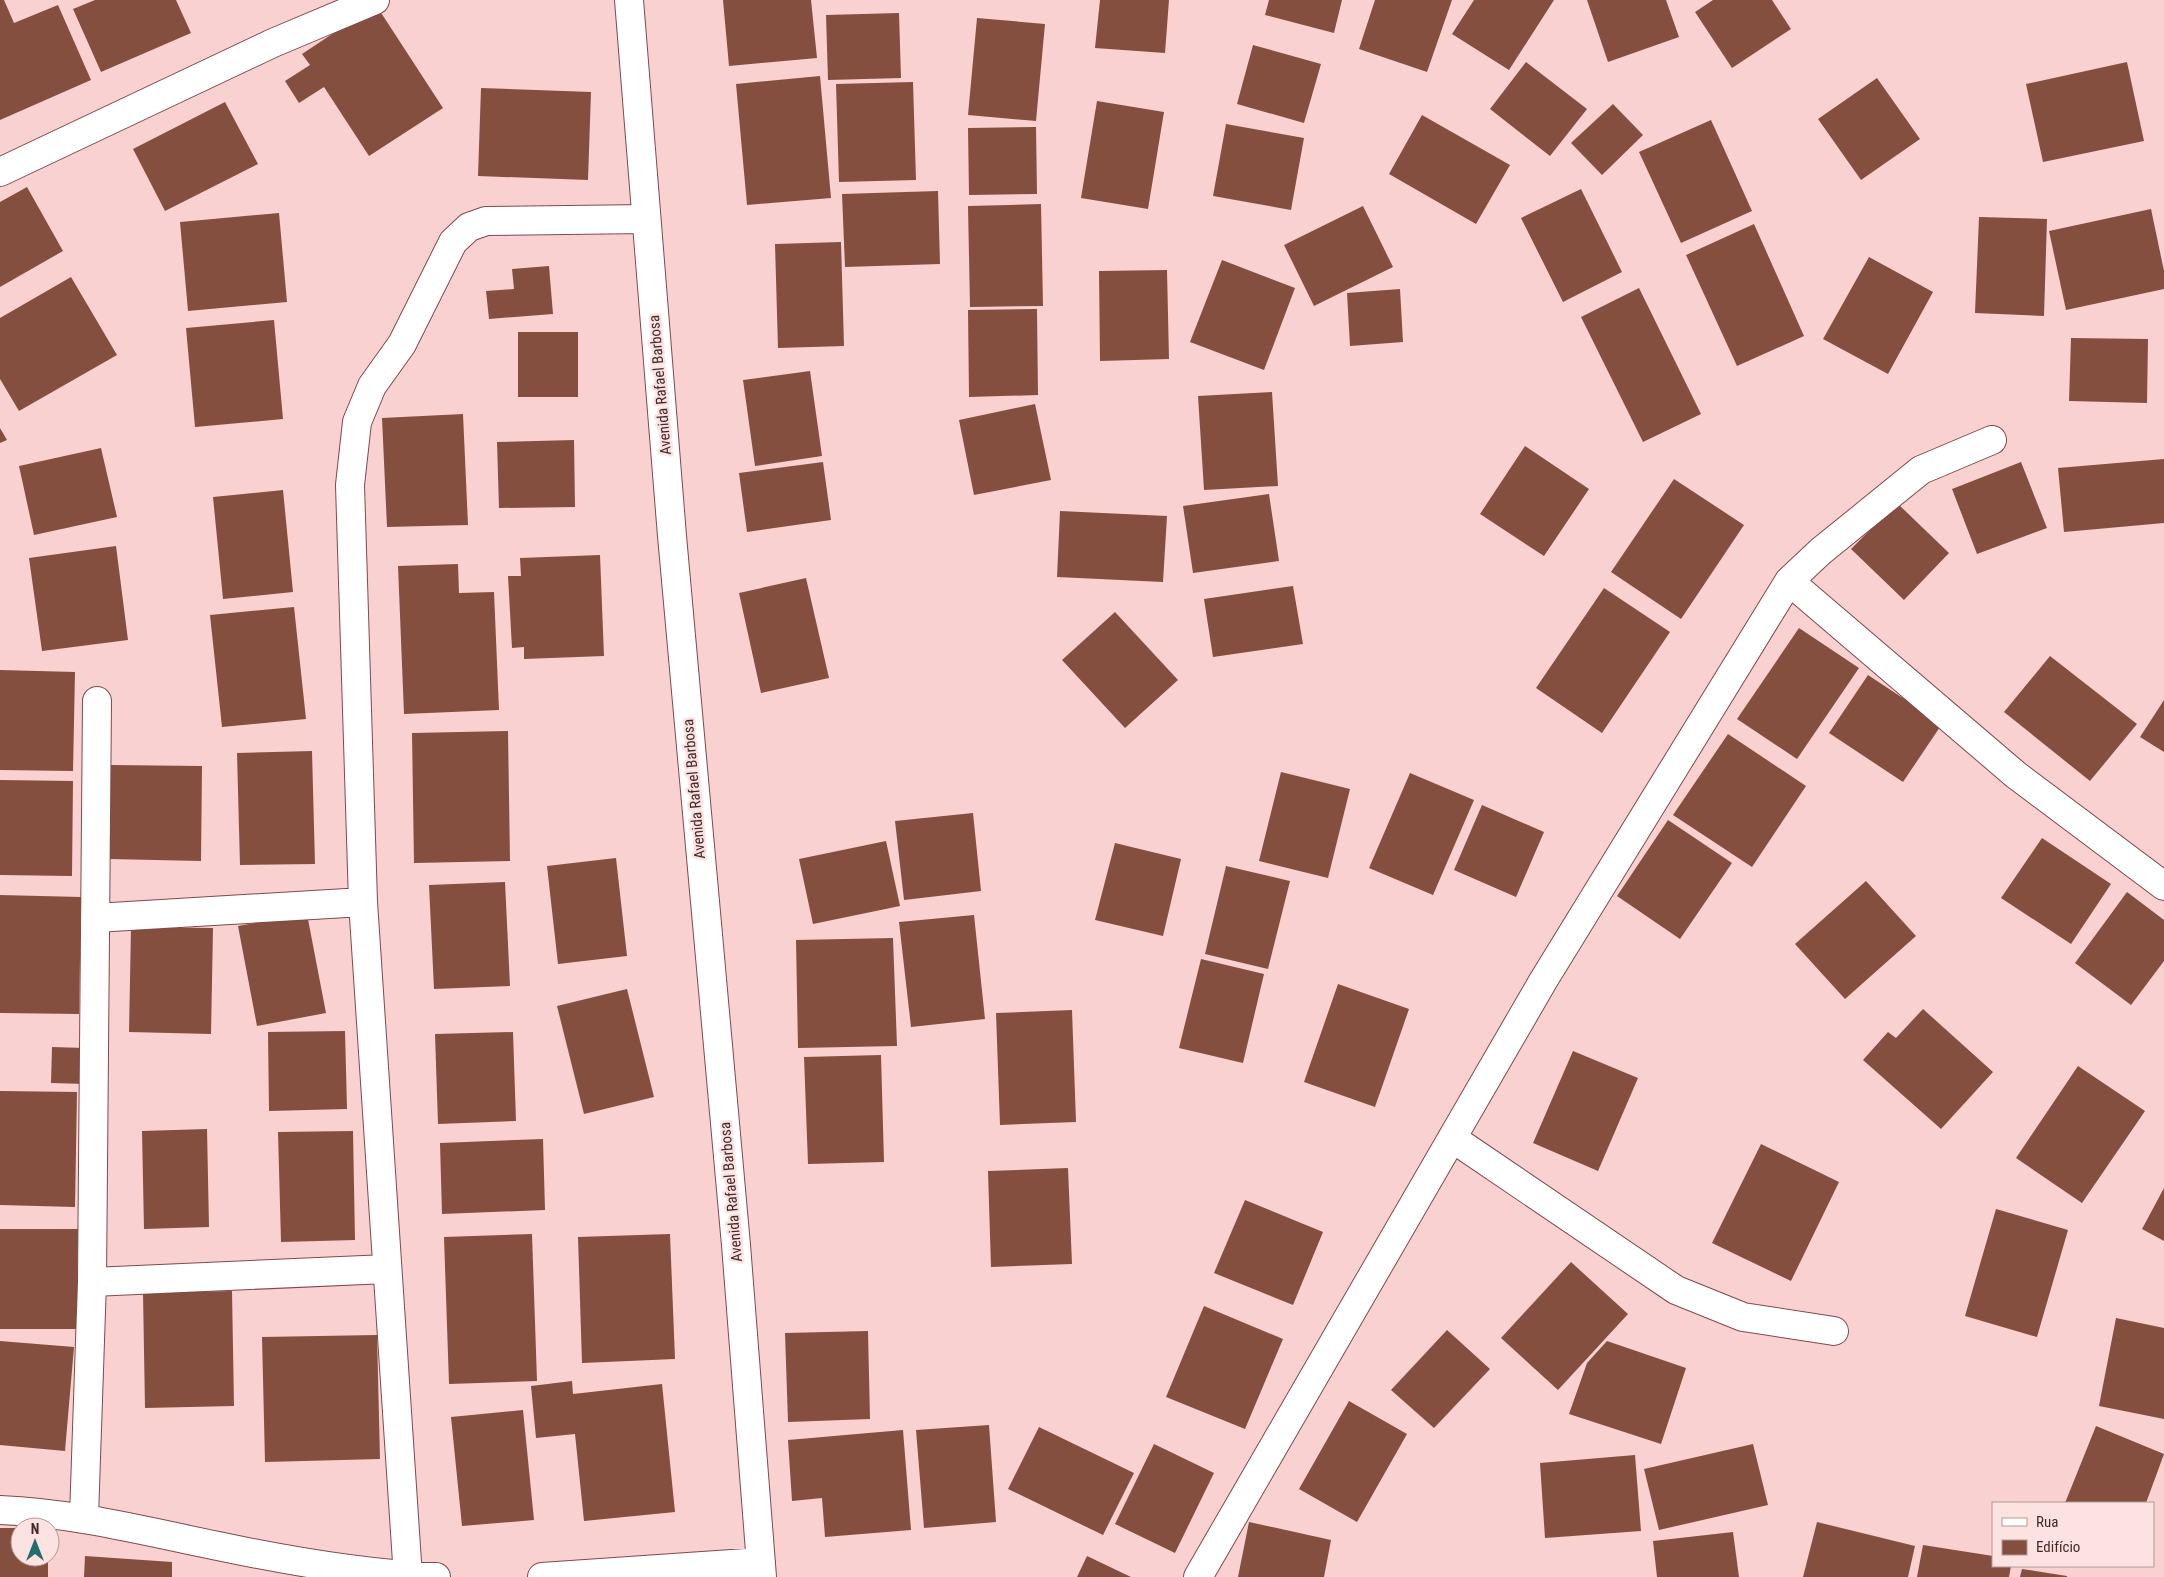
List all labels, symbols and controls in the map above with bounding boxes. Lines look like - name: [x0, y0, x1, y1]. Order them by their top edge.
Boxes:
- street label: Avenida Rafael Barbosa: [645, 314, 675, 456]
- street label: Avenida Rafael Barbosa: [679, 718, 709, 860]
- street label: Avenida Rafael Barbosa: [716, 1121, 746, 1263]
- legend: [1992, 1502, 2154, 1567]
- text: Rua: [2036, 1513, 2058, 1531]
- north arrow: [10, 1517, 60, 1567]
- text: N: [31, 1521, 39, 1537]
- text: Edifício: [2036, 1538, 2080, 1556]

